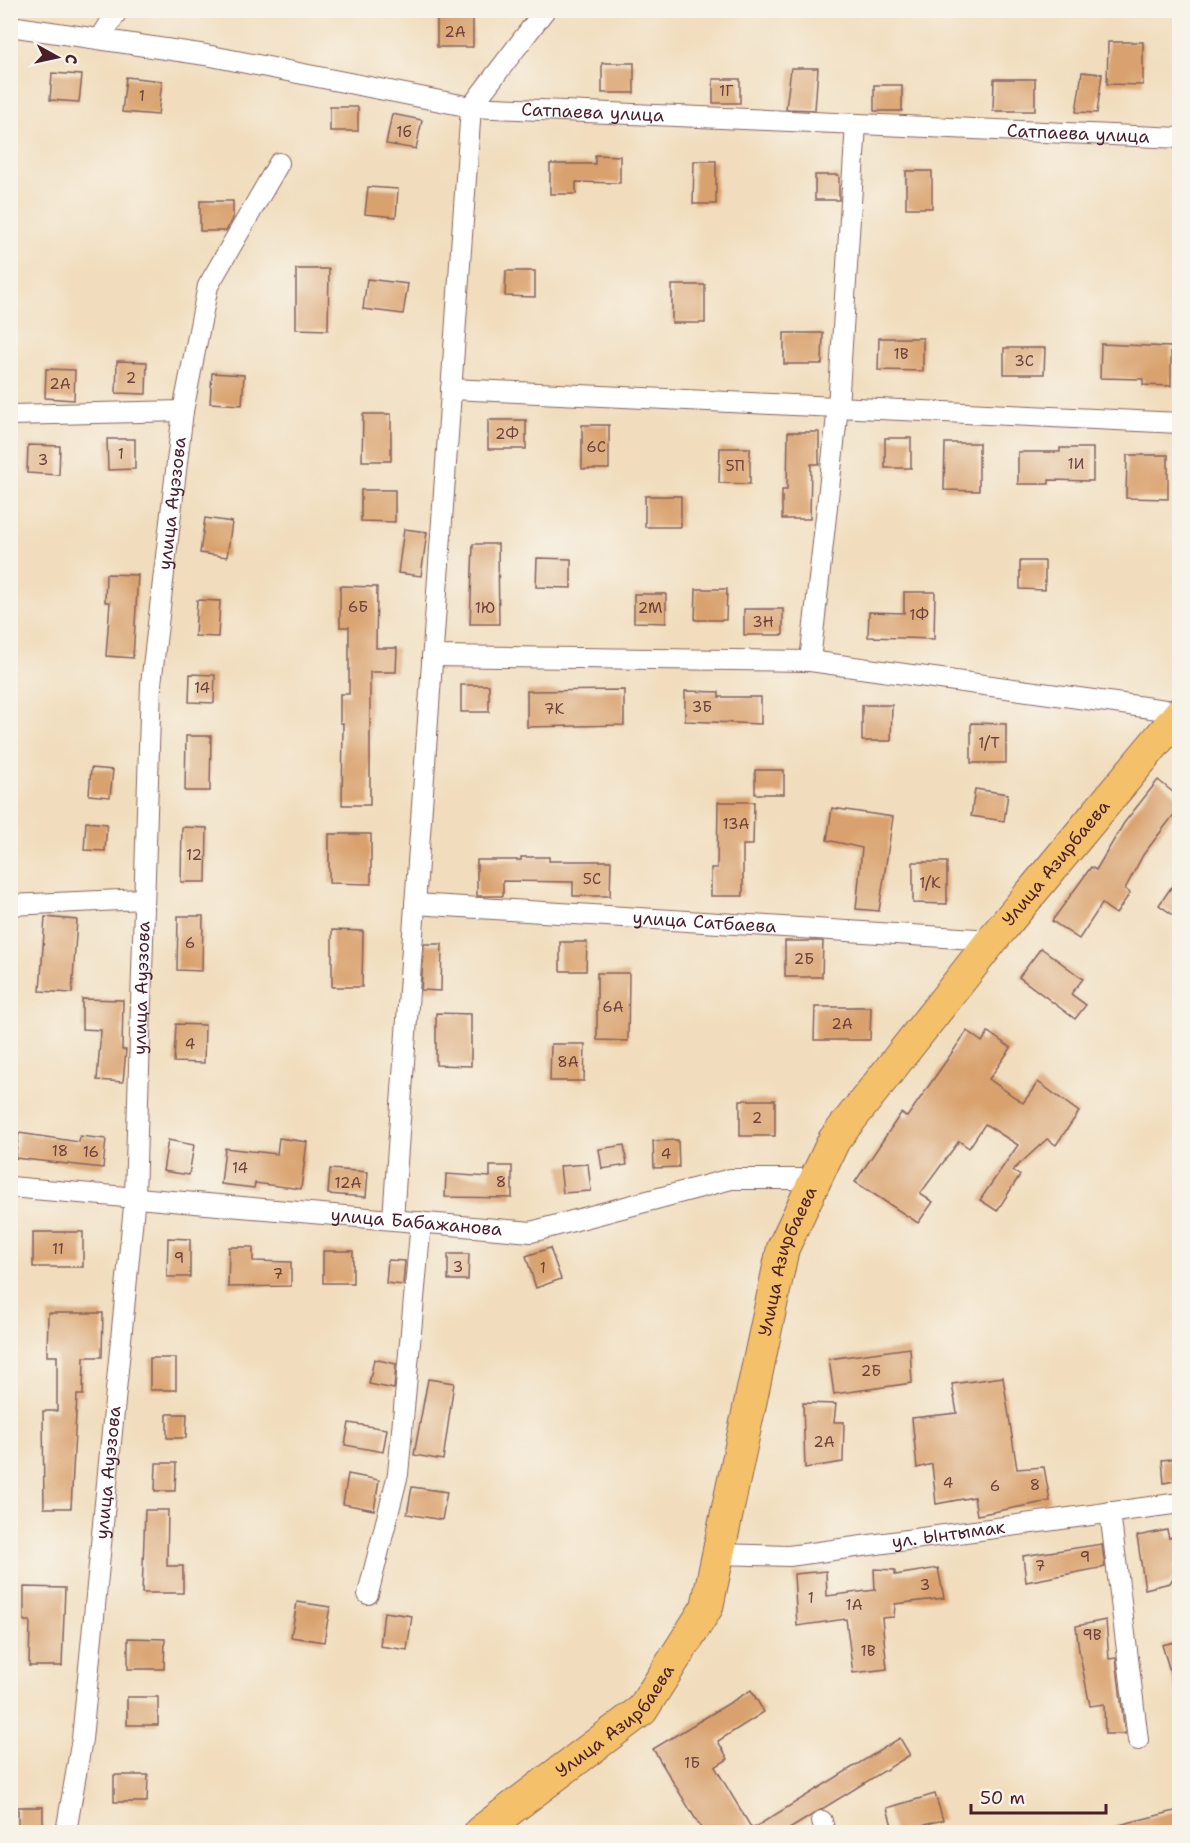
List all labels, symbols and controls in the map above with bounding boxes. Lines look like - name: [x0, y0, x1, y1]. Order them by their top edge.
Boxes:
- house number: 2А: [444, 22, 466, 42]
- north arrow: [27, 27, 87, 87]
- text: С: [60, 53, 82, 66]
- house number: 1Г: [719, 81, 733, 101]
- house number: 1: [139, 86, 145, 106]
- street label: Сатпаева улица: [521, 97, 665, 127]
- street label: Сатпаева улица: [1006, 118, 1150, 149]
- house number: 1б: [396, 122, 412, 142]
- house number: 1В: [893, 344, 909, 364]
- house number: 3С: [1014, 351, 1034, 371]
- house number: 2: [126, 368, 136, 388]
- house number: 2А: [49, 374, 71, 394]
- house number: 2Ф: [495, 424, 519, 444]
- street label: улица Ауэзова: [152, 436, 192, 571]
- house number: 6С: [586, 437, 606, 457]
- house number: 1: [118, 444, 124, 464]
- house number: 3: [38, 450, 48, 470]
- house number: 1И: [1068, 454, 1084, 474]
- house number: 5П: [725, 456, 745, 476]
- house number: 6Б: [348, 597, 368, 617]
- house number: 1Ю: [475, 598, 495, 618]
- house number: 2M: [638, 598, 662, 618]
- house number: 1Ф: [909, 605, 929, 625]
- house number: 3H: [752, 612, 774, 632]
- house number: 14: [194, 678, 210, 698]
- house number: 3Б: [692, 697, 712, 717]
- house number: 7К: [544, 699, 564, 719]
- house number: 1/Т: [978, 733, 1000, 753]
- street label: Улица Азирбаева: [997, 795, 1115, 931]
- house number: 13А: [723, 814, 750, 834]
- house number: 12: [186, 845, 202, 865]
- house number: 5С: [583, 869, 601, 889]
- house number: 1/К: [919, 873, 941, 893]
- street label: улица Сатбаева: [632, 906, 777, 939]
- street label: улица Ауэзова: [127, 921, 156, 1055]
- house number: 6: [185, 933, 195, 953]
- house number: 2Б: [794, 949, 814, 969]
- house number: 6А: [602, 997, 624, 1017]
- house number: 2А: [831, 1014, 853, 1034]
- house number: 4: [185, 1034, 195, 1054]
- house number: 8А: [557, 1052, 579, 1072]
- house number: 2: [752, 1108, 762, 1128]
- house number: 18: [52, 1141, 68, 1161]
- house number: 16: [83, 1142, 99, 1162]
- house number: 4: [661, 1144, 671, 1164]
- house number: 14: [232, 1158, 248, 1178]
- house number: 8: [496, 1172, 506, 1192]
- house number: 12А: [335, 1173, 362, 1193]
- street label: Улица Азирбаева: [753, 1182, 822, 1339]
- street label: улица Бабажанова: [330, 1203, 503, 1241]
- house number: 11: [52, 1239, 64, 1259]
- house number: 9: [174, 1248, 184, 1268]
- house number: 3: [453, 1257, 463, 1277]
- house number: 1: [540, 1258, 546, 1278]
- house number: 7: [273, 1264, 283, 1284]
- house number: 2Б: [861, 1361, 881, 1381]
- street label: улица Ауэзова: [90, 1405, 126, 1540]
- house number: 2А: [813, 1432, 835, 1452]
- house number: 4: [943, 1473, 953, 1493]
- house number: 8: [1030, 1475, 1040, 1495]
- house number: 6: [990, 1476, 1000, 1496]
- street label: ул. Ынтымак: [890, 1515, 1007, 1554]
- house number: 9: [1080, 1547, 1090, 1567]
- house number: 7: [1035, 1556, 1045, 1576]
- house number: 3: [920, 1575, 930, 1595]
- house number: 1: [808, 1588, 814, 1608]
- house number: 1А: [845, 1595, 863, 1615]
- house number: 9В: [1082, 1625, 1102, 1645]
- house number: 1В: [860, 1641, 876, 1661]
- street label: Улица Азирбаева: [551, 1660, 680, 1783]
- house number: 1Б: [684, 1753, 700, 1773]
- scale bar: [971, 1777, 1106, 1815]
- text: 50 m: [980, 1786, 1025, 1810]

